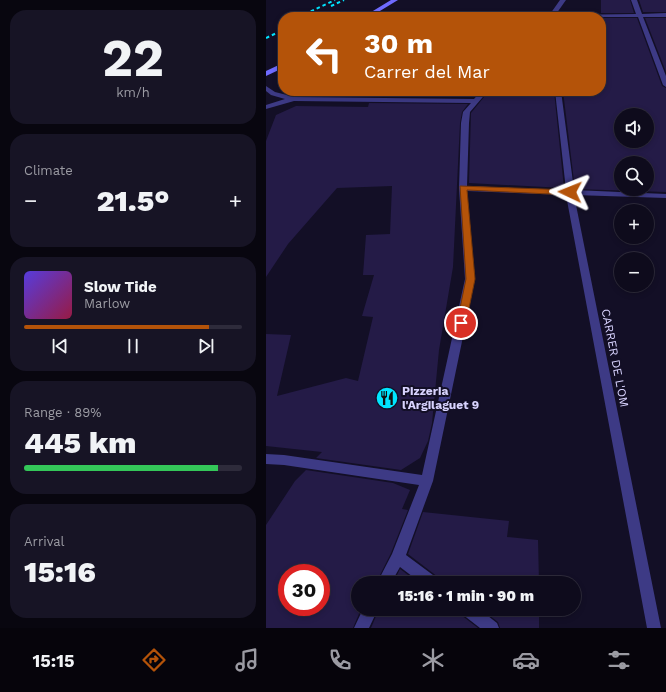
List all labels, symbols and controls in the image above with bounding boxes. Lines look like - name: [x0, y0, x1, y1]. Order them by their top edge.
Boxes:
- text: 30 m: [364, 27, 433, 60]
- text: 22: [102, 28, 164, 89]
- icon: left: [298, 28, 350, 80]
- text: Carrer del Mar: [364, 61, 490, 82]
- text: km/h: [116, 85, 150, 100]
- map controls: [614, 108, 654, 292]
- button: sound: [614, 108, 654, 148]
- button: search: [614, 156, 654, 196]
- text: Climate: [24, 163, 73, 178]
- position arrow: [549, 171, 591, 213]
- text: 21.5°: [96, 183, 170, 218]
- text: −: [24, 188, 37, 213]
- text: +: [229, 188, 242, 213]
- button: +: [614, 204, 654, 244]
- button: −: [614, 252, 654, 292]
- text: Slow Tide: [84, 278, 157, 296]
- text: Marlow: [84, 296, 130, 311]
- pin: [444, 306, 478, 340]
- street label: CARRER DE L'OM: [599, 308, 631, 408]
- icon: arrive: [450, 312, 472, 334]
- icon: previous: [49, 335, 71, 357]
- icon: pause: [122, 335, 144, 357]
- icon: next: [195, 335, 217, 357]
- place label: Pizzeria l'Argilaguet 9: [402, 384, 479, 412]
- restaurant icon: Pizzeria l'Argilaguet 9: [374, 385, 400, 411]
- text: Range · 89%: [24, 405, 101, 420]
- text: 445 km: [24, 425, 136, 460]
- text: Arrival: [24, 534, 65, 549]
- text: 15:16: [24, 554, 96, 589]
- speed limit sign: 30: [278, 564, 330, 616]
- text: 15:16 · 1 min · 90 m: [398, 587, 534, 605]
- icon: directions: [140, 646, 168, 674]
- icon: music: [233, 646, 261, 674]
- icon: phone: [326, 646, 354, 674]
- icon: climate: [419, 646, 447, 674]
- icon: car: [512, 646, 540, 674]
- icon: filters: [605, 646, 633, 674]
- text: 15:15: [33, 650, 75, 671]

